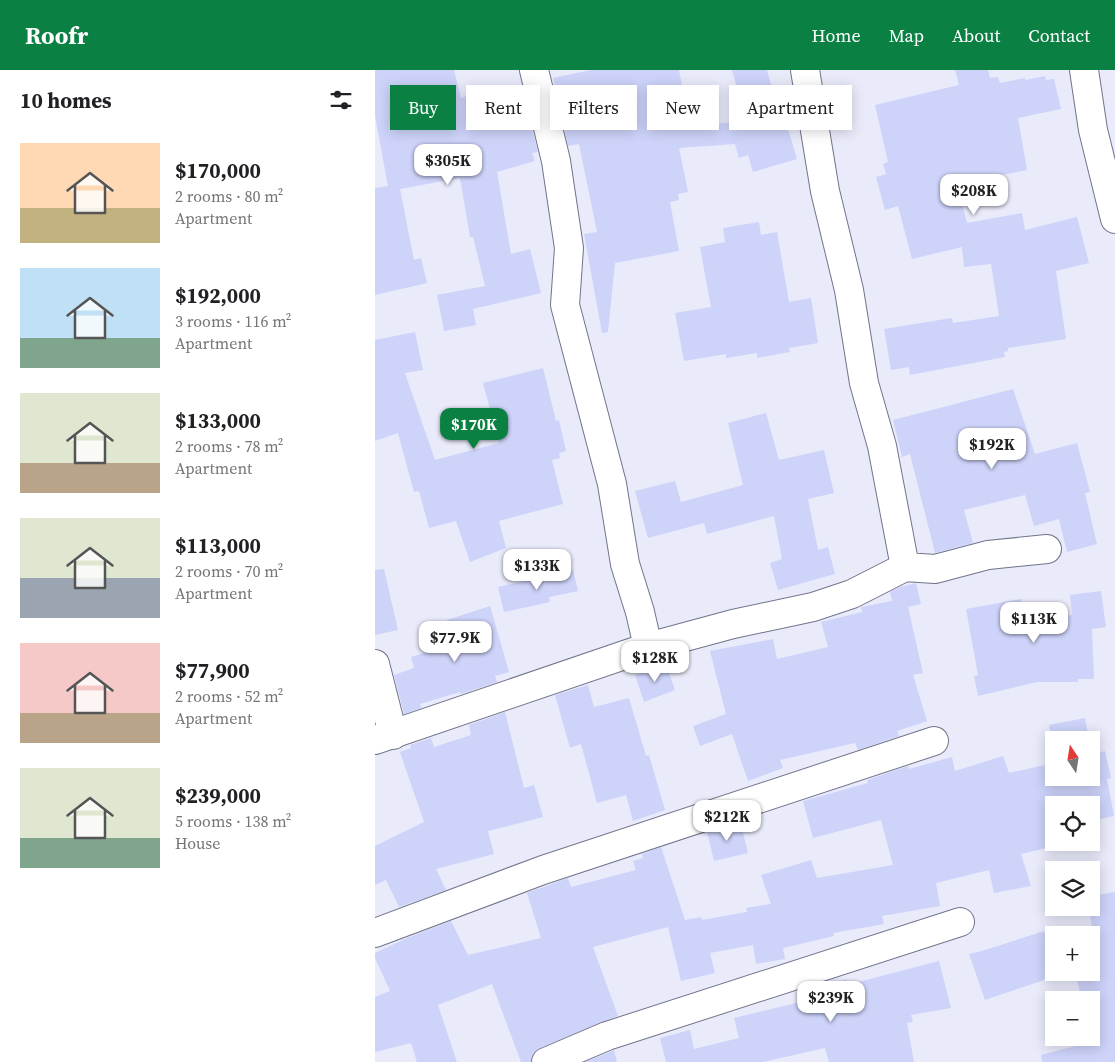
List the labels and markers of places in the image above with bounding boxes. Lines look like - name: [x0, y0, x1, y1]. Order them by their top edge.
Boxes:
- pin: $305K: [413, 144, 483, 186]
- pin: $208K: [939, 174, 1009, 216]
- pin: $170K: [439, 408, 509, 450]
- pin: $192K: [957, 428, 1027, 470]
- pin: $133K: [502, 548, 572, 591]
- pin: $113K: [999, 602, 1069, 644]
- pin: $77.9K: [414, 620, 496, 663]
- pin: $128K: [620, 640, 690, 683]
- pin: $212K: [692, 800, 762, 842]
- pin: $239K: [796, 980, 866, 1023]

